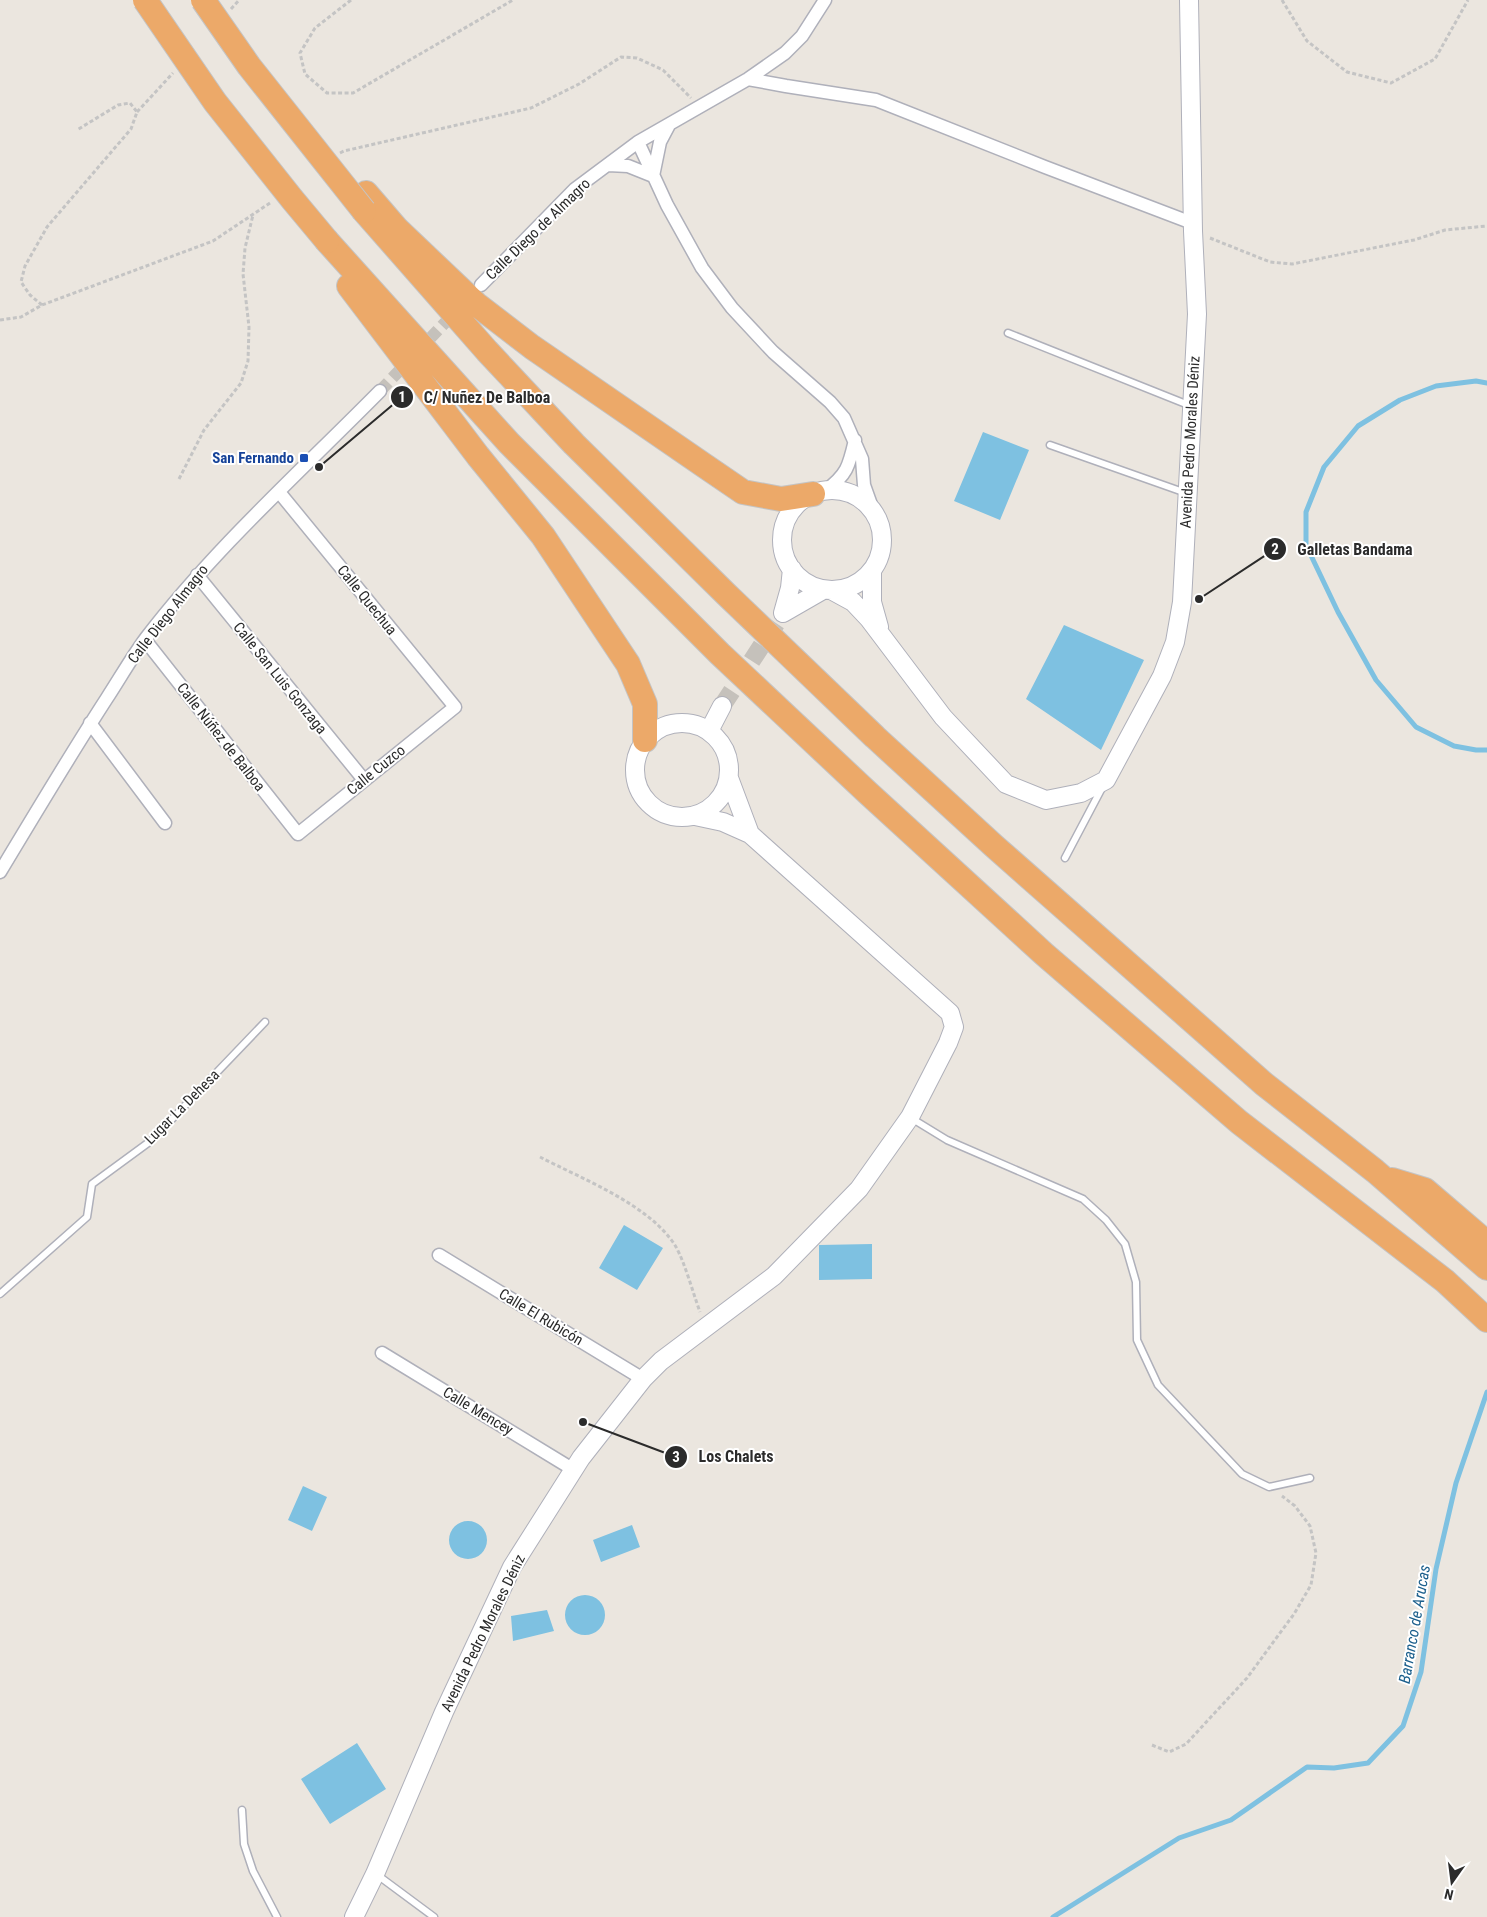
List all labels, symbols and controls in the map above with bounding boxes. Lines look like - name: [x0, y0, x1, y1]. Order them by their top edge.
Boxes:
- street label: Calle Diego de Almagro: [482, 174, 594, 284]
- street label: Avenida Pedro Morales Déniz: [1176, 355, 1204, 529]
- callout: C/ Nuñez De Balboa: [389, 382, 561, 413]
- text: 1: [398, 388, 406, 406]
- text: C/ Nuñez De Balboa: [424, 388, 551, 407]
- place label: San Fernando: [212, 449, 294, 467]
- marker: San Fernando: [298, 452, 310, 464]
- callout: Galletas Bandama: [1262, 533, 1423, 564]
- text: 2: [1271, 540, 1279, 558]
- text: Galletas Bandama: [1297, 540, 1413, 559]
- street label: Calle Diego Almagro: [124, 561, 212, 667]
- street label: Calle Quechua: [333, 561, 401, 639]
- street label: Calle San Luis Gonzaga: [229, 619, 331, 737]
- street label: Calle Núñez de Balboa: [173, 679, 269, 795]
- street label: Calle Cuzco: [343, 741, 409, 799]
- street label: Lugar La Dehesa: [141, 1066, 223, 1148]
- street label: Calle El Rubicón: [496, 1285, 586, 1349]
- street label: Calle Mencey: [440, 1383, 516, 1439]
- callout: Los Chalets: [664, 1441, 784, 1472]
- text: Los Chalets: [699, 1447, 773, 1466]
- text: 3: [672, 1448, 680, 1466]
- street label: Avenida Pedro Morales Déniz: [437, 1552, 529, 1714]
- water label: Barranco de Arucas: [1395, 1563, 1434, 1685]
- north arrow: [1427, 1857, 1477, 1907]
- text: N: [1443, 1886, 1455, 1903]

